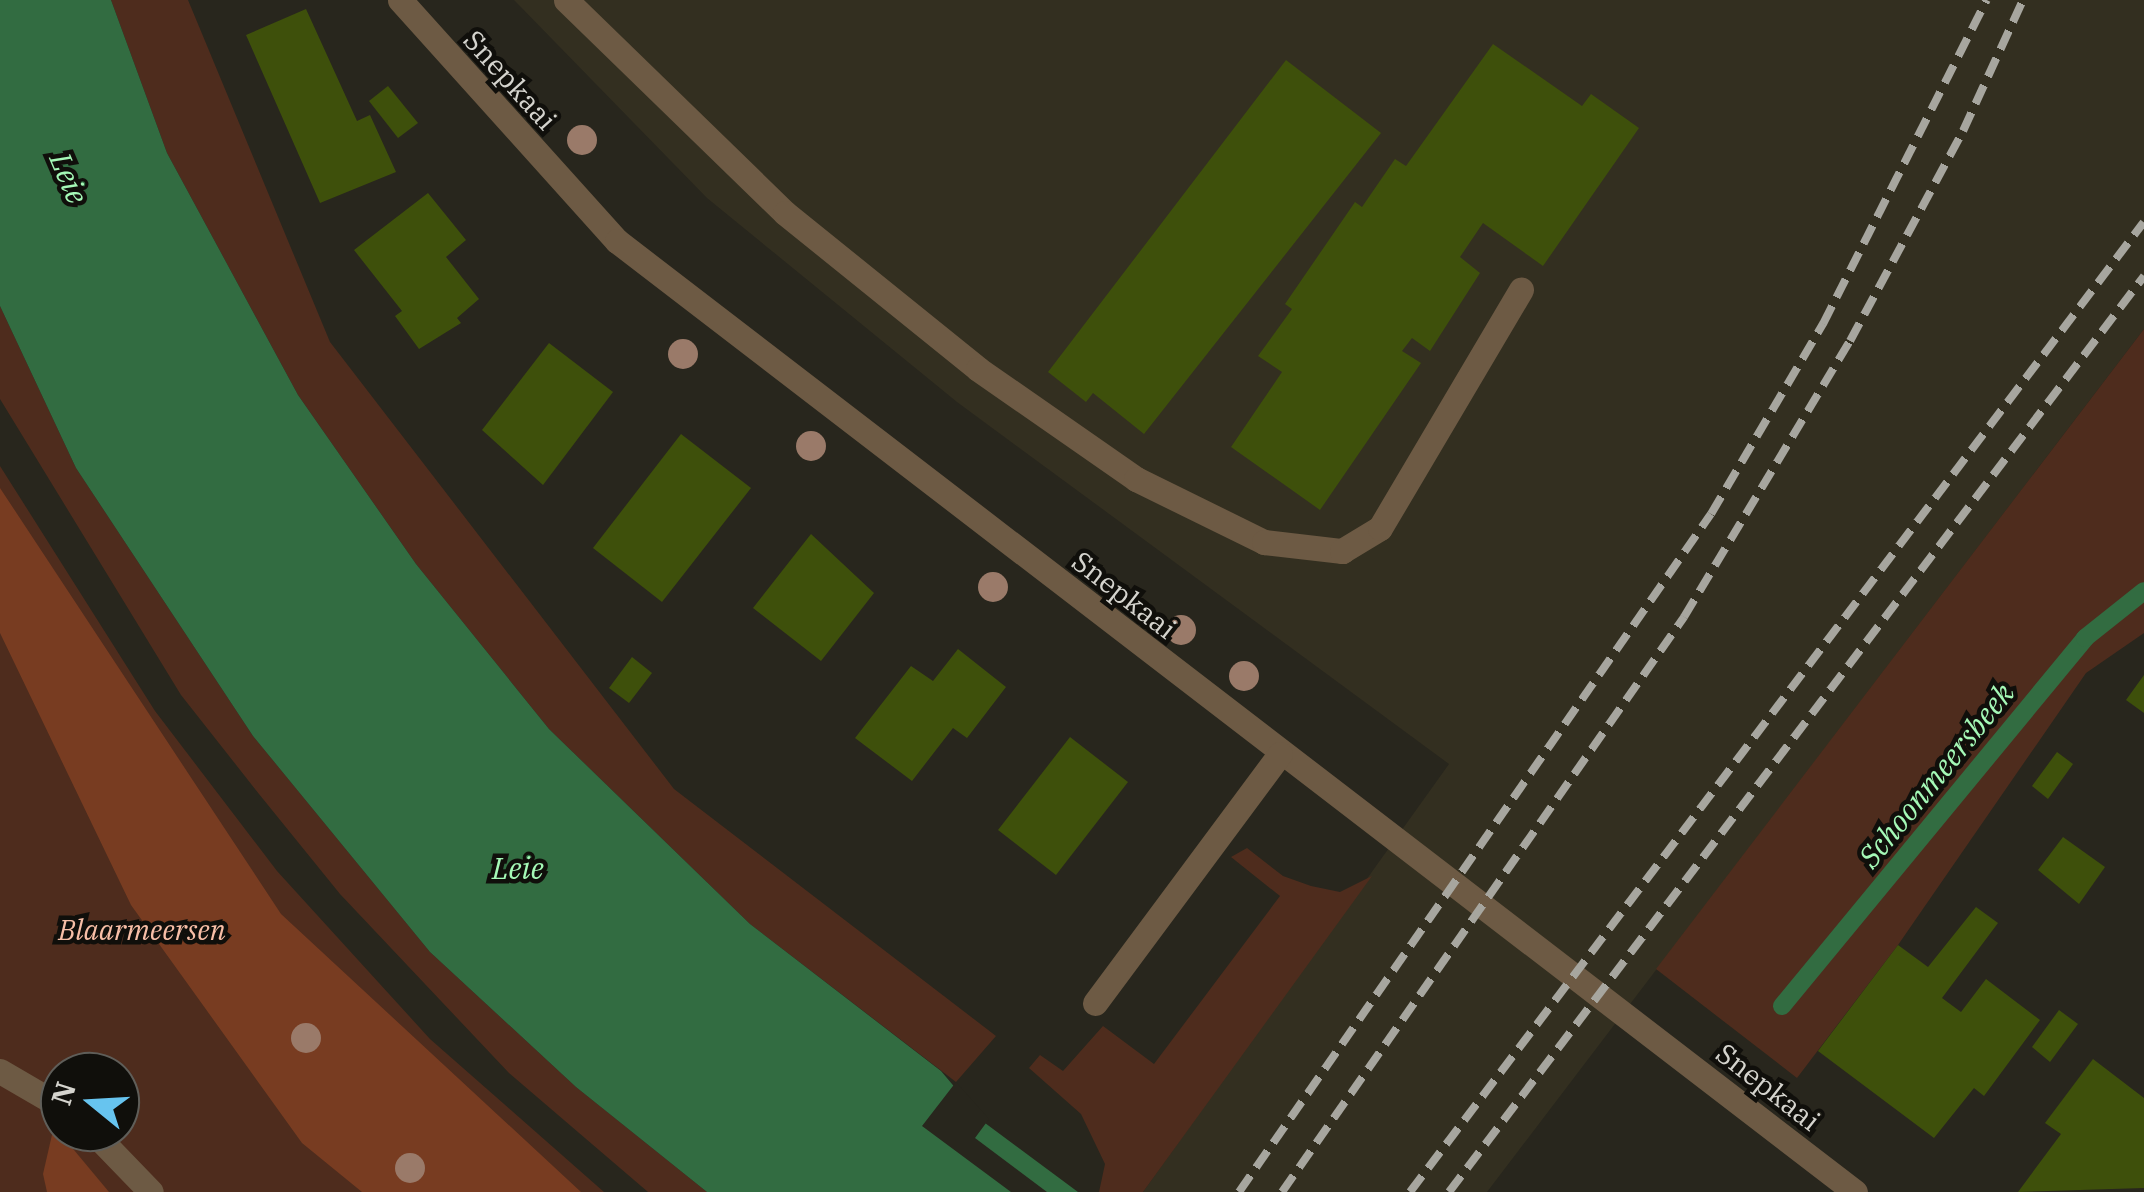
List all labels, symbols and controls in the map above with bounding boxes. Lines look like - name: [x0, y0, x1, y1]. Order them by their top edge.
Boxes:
- street label: Snepkaai: [457, 23, 563, 137]
- water label: Leie: [42, 147, 96, 209]
- street label: Snepkaai: [1065, 544, 1183, 646]
- water label: Schoonmeersbeek: [1851, 675, 2021, 875]
- water label: Leie: [492, 850, 544, 886]
- park label: Blaarmeersen: [58, 913, 226, 947]
- street label: Snepkaai: [1709, 1036, 1827, 1138]
- north arrow: [40, 1052, 140, 1152]
- text: N: [42, 1077, 84, 1109]

